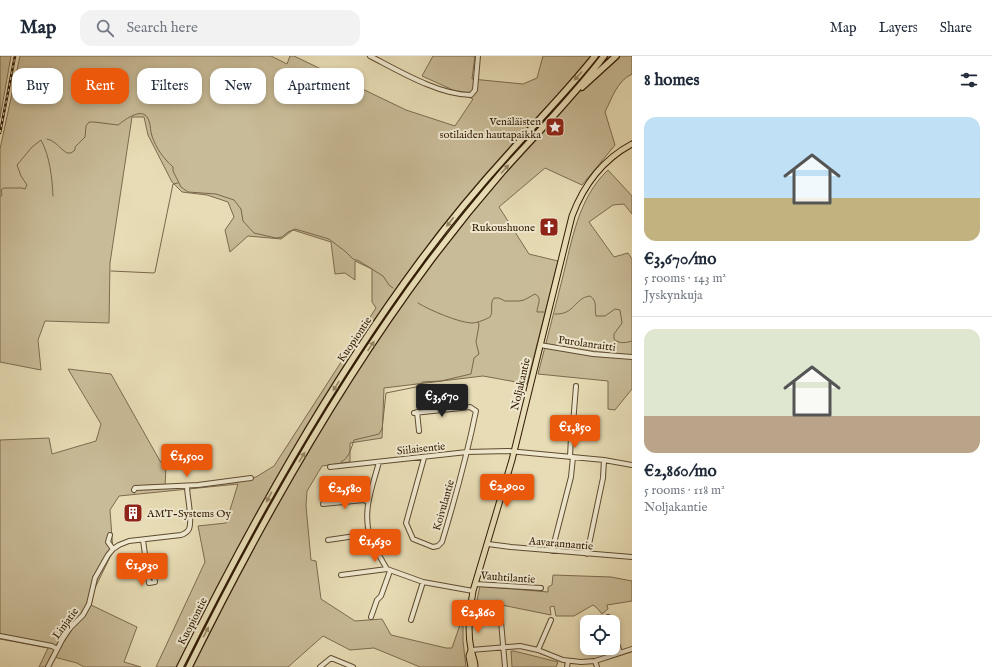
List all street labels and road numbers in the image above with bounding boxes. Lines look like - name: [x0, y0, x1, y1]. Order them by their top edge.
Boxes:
- street label: Kuopiontie: [335, 314, 375, 365]
- street label: Purolanraitti: [557, 333, 617, 355]
- street label: Noljakantie: [508, 357, 534, 412]
- street label: Siilaisentie: [396, 439, 446, 459]
- street label: Koivulantie: [430, 478, 458, 532]
- street label: Aavarannantie: [527, 534, 594, 554]
- street label: Vauhtilantie: [479, 569, 536, 587]
- street label: Kuopiontie: [175, 595, 211, 648]
- street label: Linjatie: [50, 605, 82, 642]

